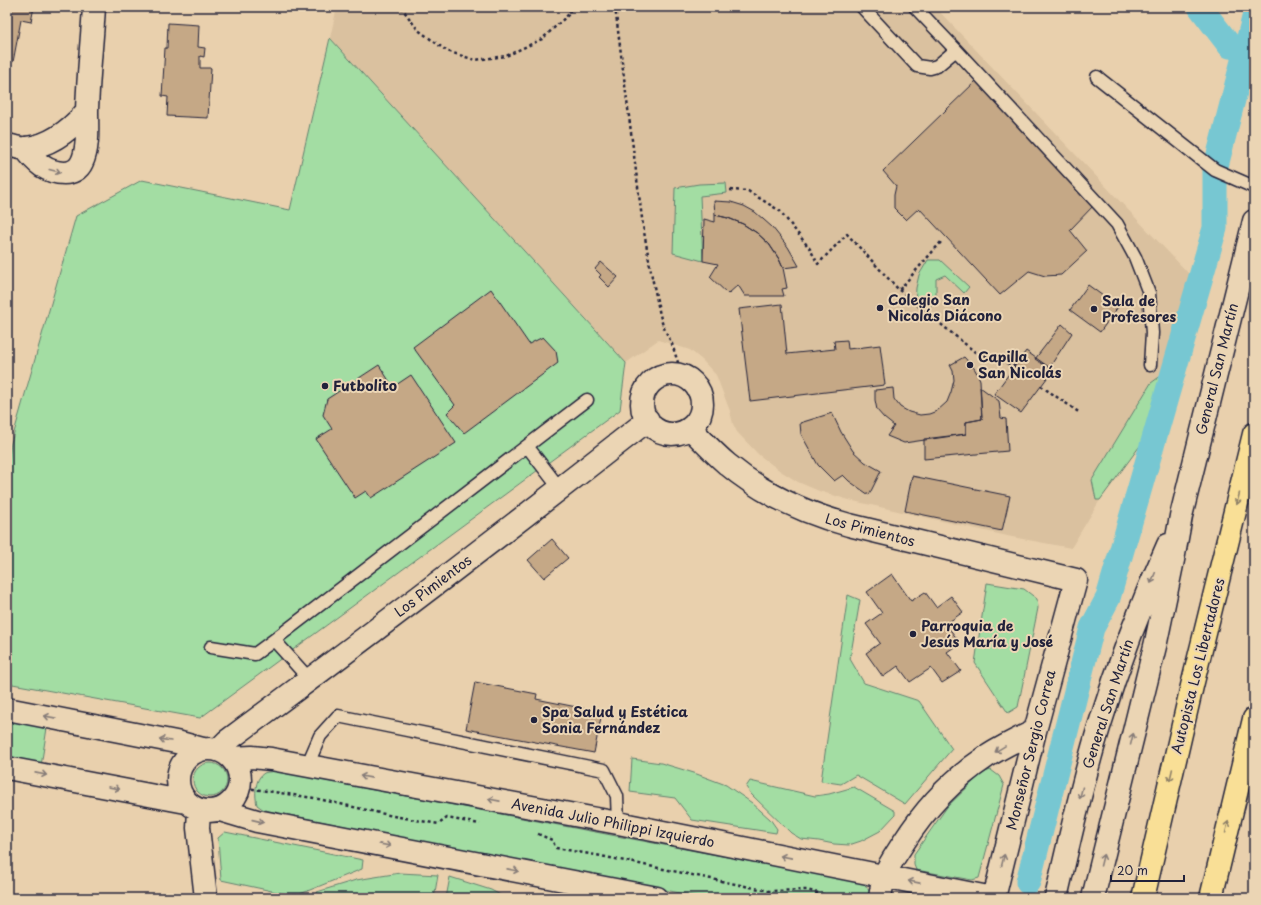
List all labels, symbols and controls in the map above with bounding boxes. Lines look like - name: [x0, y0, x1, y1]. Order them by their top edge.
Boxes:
- one-way arrow: [49, 168, 62, 176]
- place label: Colegio San Nicolás Diácono: [888, 289, 1002, 326]
- place label: Sala de Profesores: [1102, 290, 1177, 327]
- street label: General San Martín: [1190, 301, 1243, 437]
- marker: Colegio San Nicolás Diácono: [875, 303, 885, 313]
- marker: Sala de Profesores: [1089, 304, 1099, 314]
- place label: Capilla San Nicolás: [978, 346, 1062, 383]
- marker: Capilla San Nicolás: [965, 360, 975, 370]
- place label: Futbolito: [333, 375, 397, 396]
- marker: Futbolito: [320, 381, 330, 391]
- one-way arrow: [1234, 492, 1241, 505]
- street label: Los Pimientos: [823, 507, 917, 552]
- street label: Los Pimientos: [390, 550, 476, 622]
- one-way arrow: [1149, 571, 1156, 583]
- street label: Autopista Los Libertadores: [1165, 576, 1230, 756]
- place label: Parroquia de Jesús María y José: [921, 615, 1054, 652]
- marker: Parroquia de Jesús María y José: [908, 629, 918, 639]
- street label: General San Martín: [1077, 636, 1138, 771]
- street label: Monseñor Sergio Correa: [1000, 667, 1061, 832]
- place label: Spa Salud y Estética Sonia Fernández: [542, 701, 688, 738]
- one-way arrow: [44, 713, 57, 721]
- marker: Spa Salud y Estética Sonia Fernández: [529, 715, 539, 725]
- one-way arrow: [1128, 733, 1136, 746]
- one-way arrow: [159, 736, 172, 744]
- one-way arrow: [994, 746, 1006, 754]
- one-way arrow: [1167, 768, 1175, 781]
- one-way arrow: [35, 771, 48, 779]
- one-way arrow: [360, 772, 373, 780]
- one-way arrow: [107, 785, 120, 793]
- one-way arrow: [1076, 787, 1084, 800]
- street label: Avenida Julio Philippi Izquierdo: [510, 793, 717, 853]
- one-way arrow: [488, 796, 501, 804]
- one-way arrow: [251, 817, 264, 825]
- one-way arrow: [1224, 821, 1232, 834]
- one-way arrow: [379, 842, 392, 850]
- one-way arrow: [780, 852, 793, 860]
- one-way arrow: [1000, 854, 1008, 867]
- one-way arrow: [1099, 854, 1106, 867]
- scale bar: [1111, 857, 1184, 883]
- text: 20 m: [1117, 861, 1148, 879]
- one-way arrow: [506, 866, 519, 874]
- one-way arrow: [908, 878, 921, 886]

